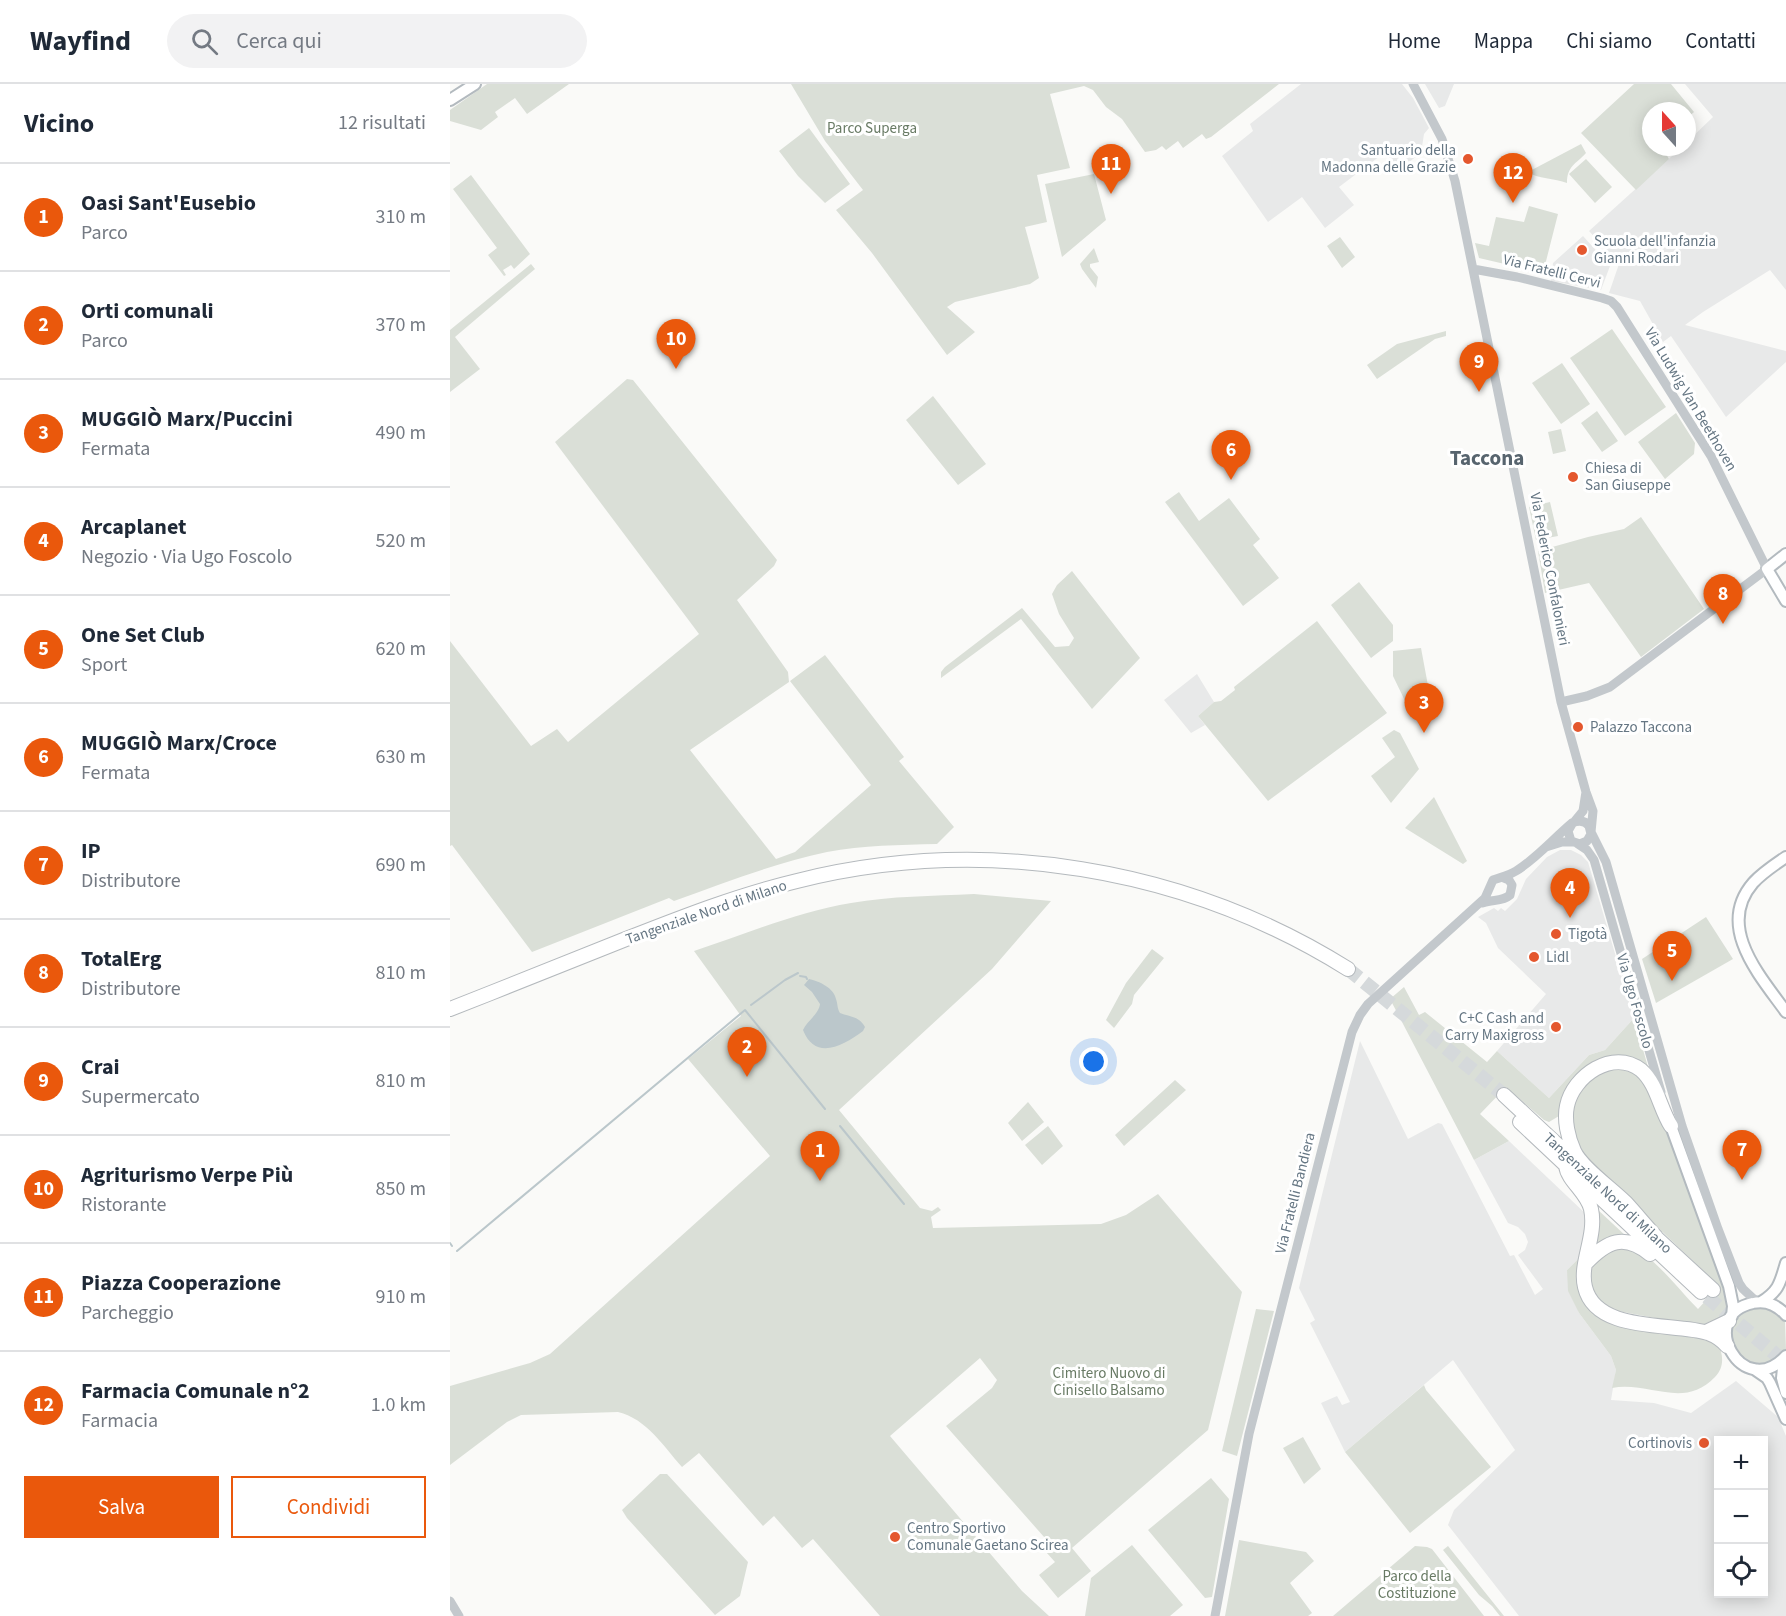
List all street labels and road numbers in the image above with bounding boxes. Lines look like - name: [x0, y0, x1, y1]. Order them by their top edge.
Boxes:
- street label: Via Fratelli Cervi: [1501, 249, 1603, 294]
- street label: Via Ludwig Van Beethoven: [1639, 323, 1742, 475]
- street label: Via Federico Confalonieri: [1524, 491, 1575, 648]
- street label: Tangenziale Nord di Milano: [623, 875, 790, 950]
- street label: Via Ugo Foscolo: [1611, 951, 1658, 1051]
- street label: Tangenziale Nord di Milano: [1539, 1128, 1677, 1259]
- street label: Via Fratelli Bandiera: [1270, 1130, 1321, 1256]

